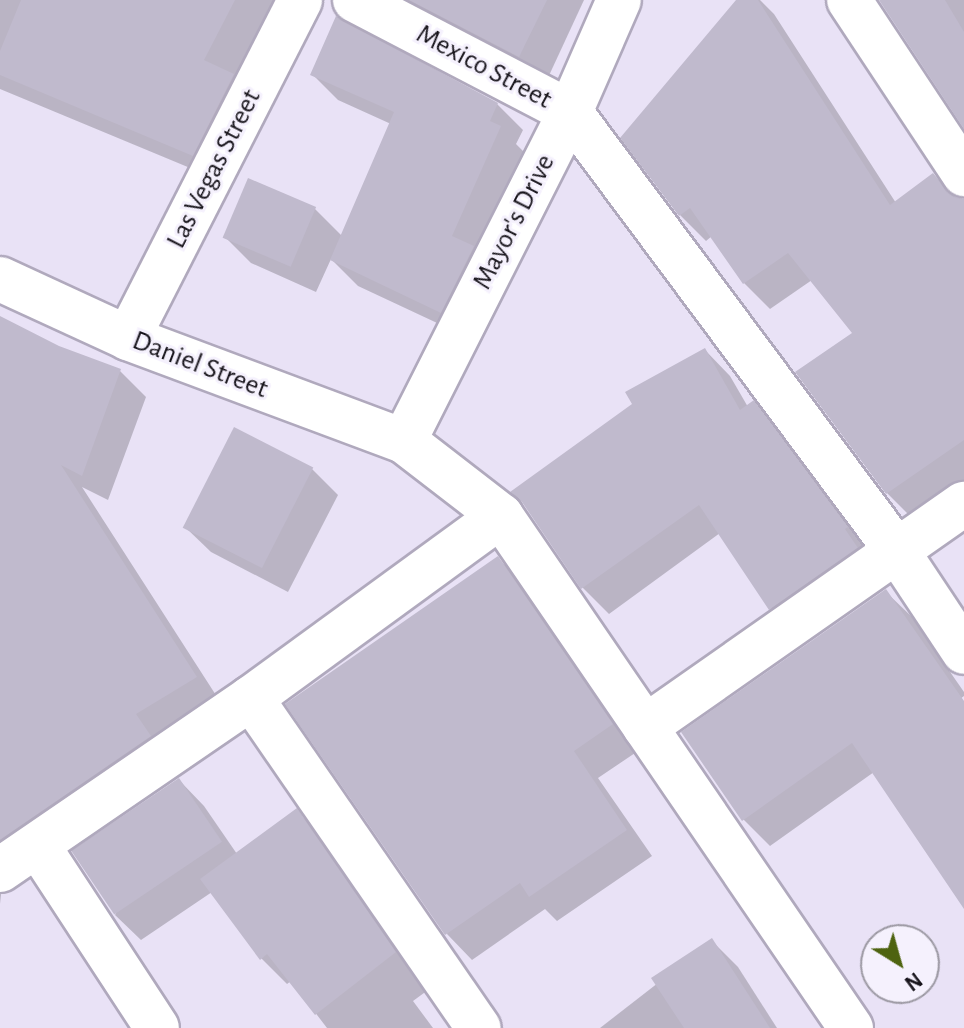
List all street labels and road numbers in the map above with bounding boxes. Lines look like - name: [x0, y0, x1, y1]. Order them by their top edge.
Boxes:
- street label: Mexico Street: [411, 17, 557, 117]
- street label: Las Vegas Street: [160, 84, 268, 254]
- street label: Mayor's Drive: [466, 149, 562, 295]
- street label: Daniel Street: [128, 324, 272, 406]

